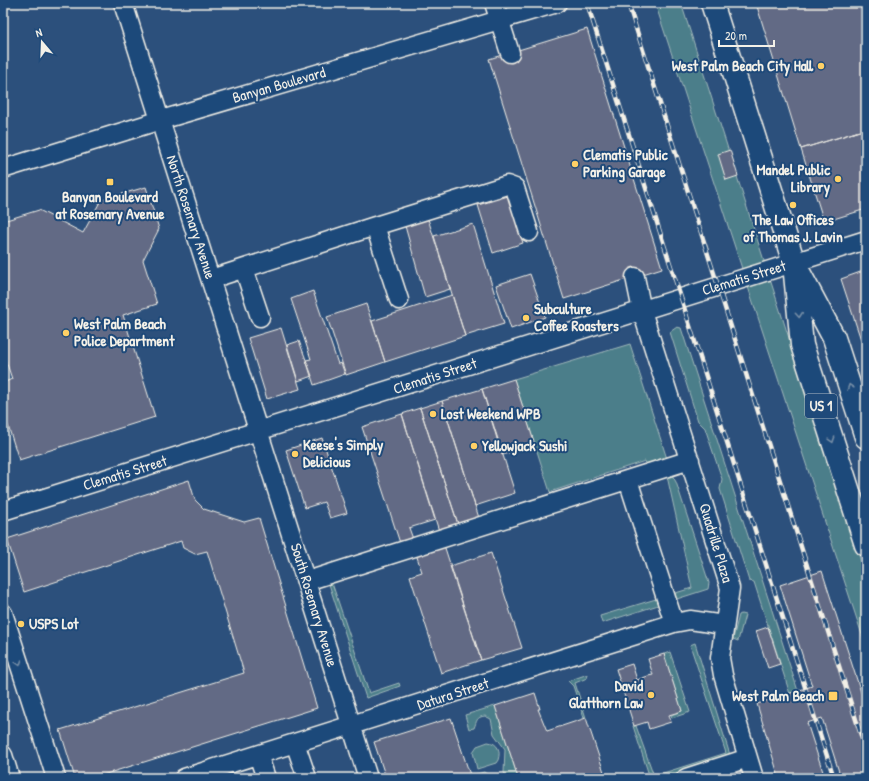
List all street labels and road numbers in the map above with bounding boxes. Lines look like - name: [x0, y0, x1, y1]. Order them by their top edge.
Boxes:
- street label: Banyan Boulevard: [230, 61, 328, 108]
- street label: North Rosemary Avenue: [162, 152, 221, 281]
- street label: Clematis Street: [699, 255, 789, 300]
- street label: Clematis Street: [390, 352, 480, 399]
- road number: US 1: [805, 394, 837, 418]
- street label: Clematis Street: [80, 450, 170, 495]
- street label: Quadrille Plaza: [694, 501, 739, 585]
- street label: South Rosemary Avenue: [286, 541, 343, 669]
- street label: Datura Street: [414, 672, 492, 715]

